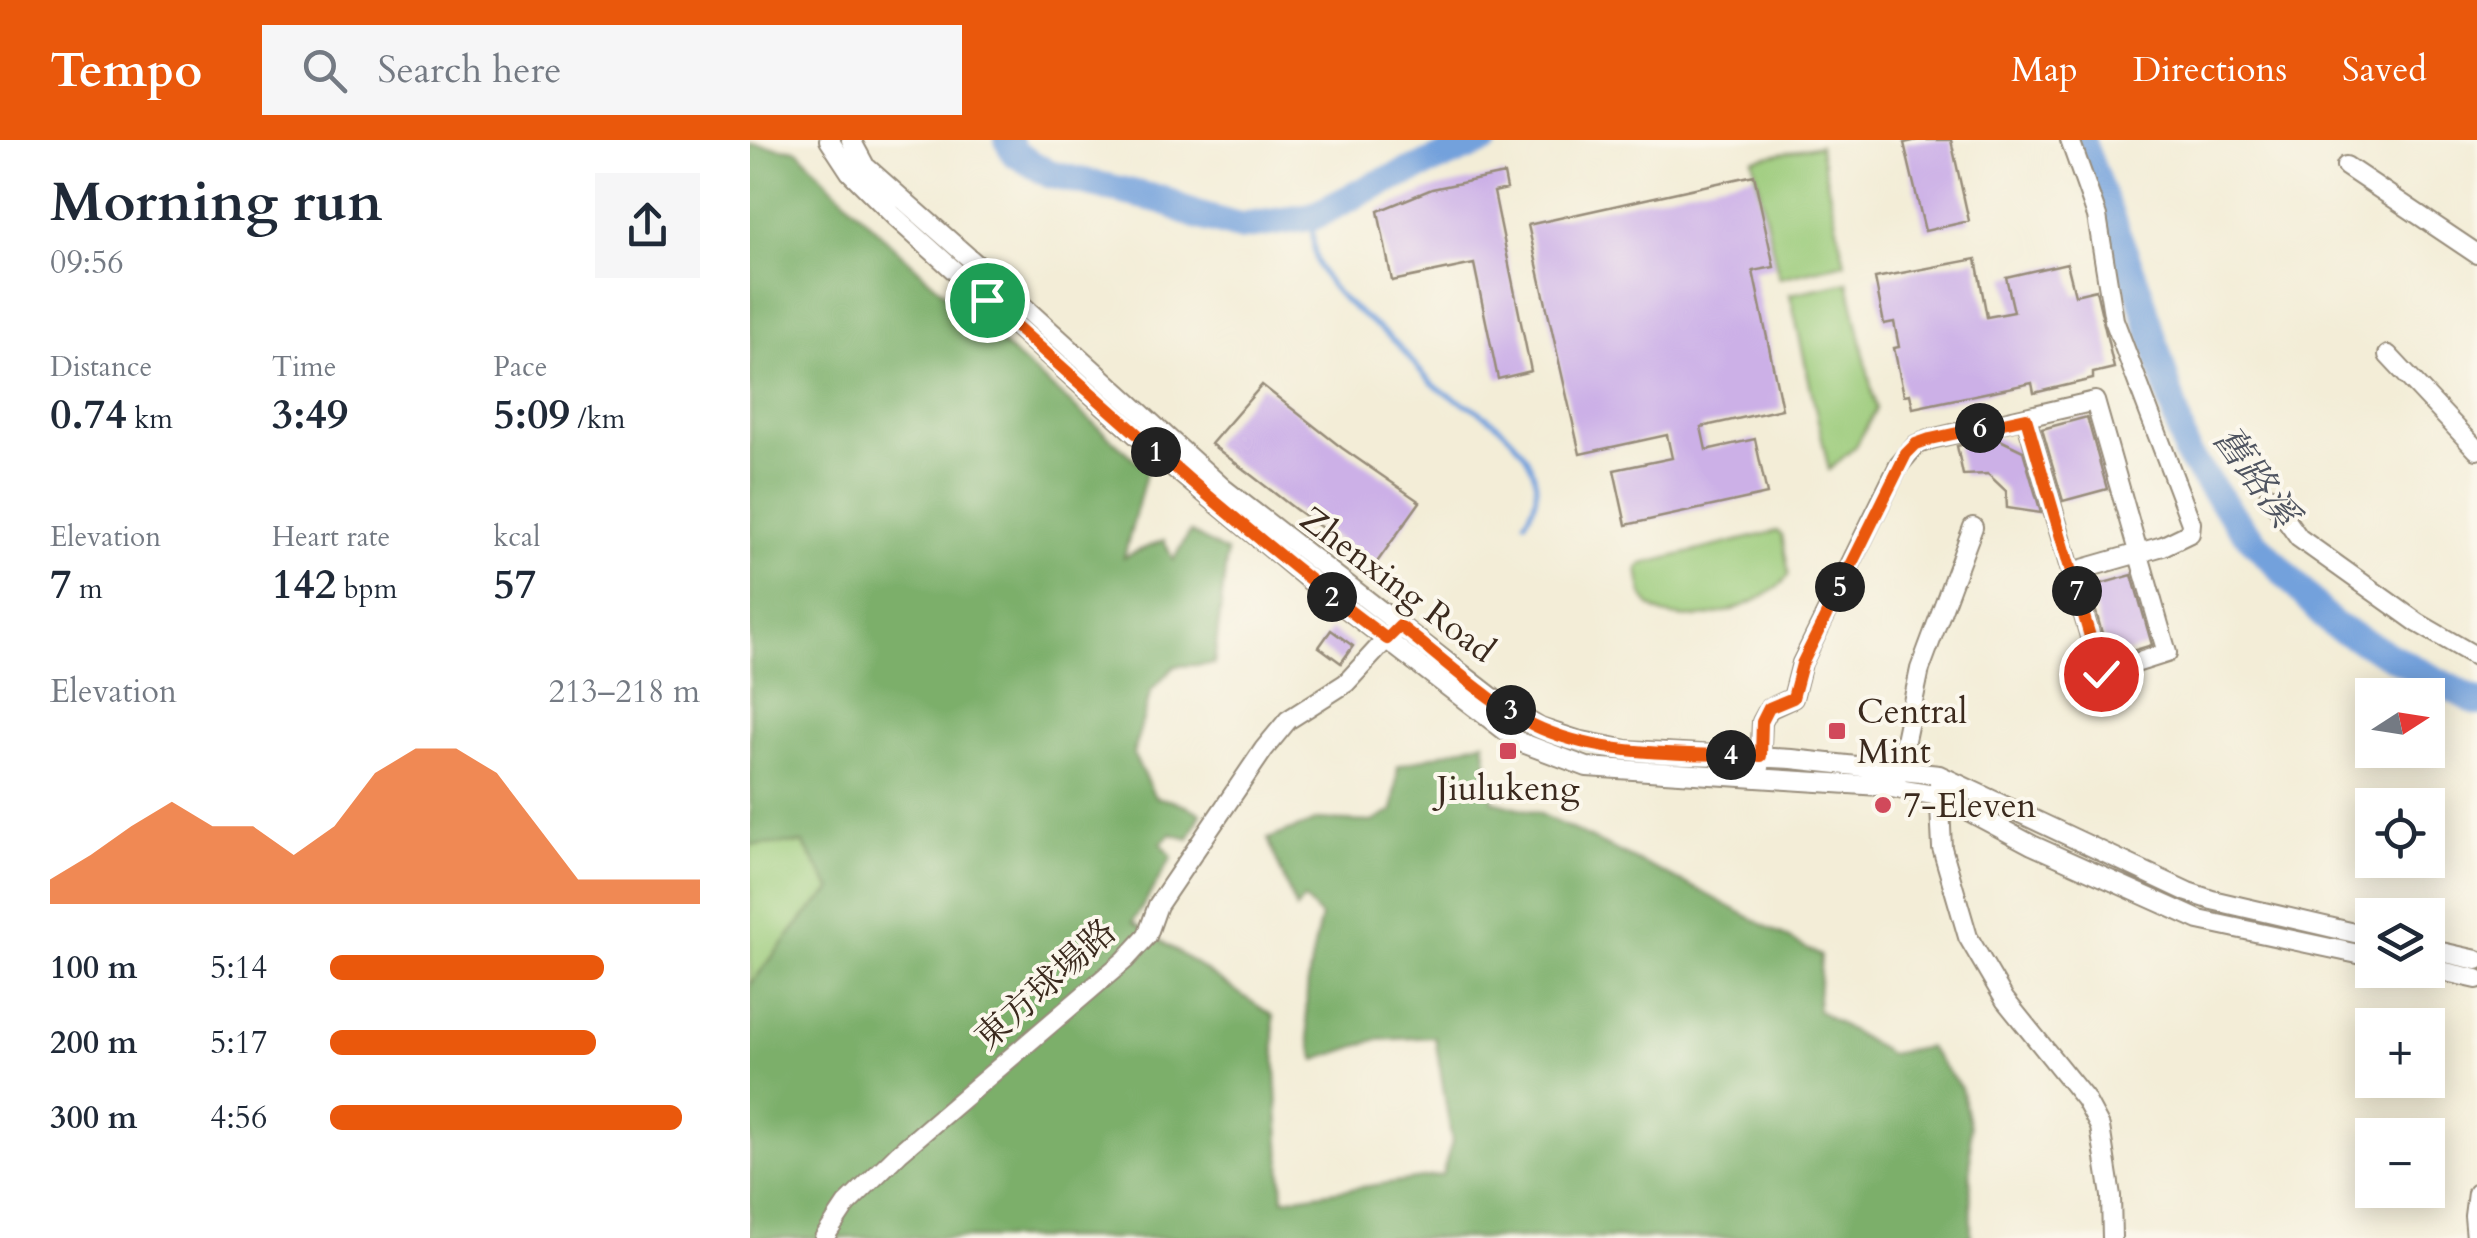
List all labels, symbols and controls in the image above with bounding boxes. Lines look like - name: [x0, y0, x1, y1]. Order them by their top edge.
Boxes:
- search box: [262, 25, 962, 115]
- text: Tempo: [50, 38, 202, 103]
- icon: search: [297, 43, 352, 98]
- text: Search here: [377, 44, 562, 96]
- text: Map: [2011, 46, 2078, 94]
- text: Directions: [2133, 46, 2287, 94]
- text: Saved: [2342, 46, 2427, 94]
- text: Morning run: [50, 166, 383, 240]
- button: share: [595, 173, 700, 278]
- text: 09:56: [50, 241, 124, 285]
- pin: [945, 258, 1030, 343]
- icon: arrive: [960, 273, 1015, 328]
- text: Distance: [50, 348, 152, 386]
- text: Time: [272, 348, 336, 386]
- text: Pace: [493, 348, 547, 386]
- text: 0.74: [50, 386, 127, 443]
- text: 3:49: [272, 386, 348, 443]
- text: 5:09: [493, 386, 570, 443]
- text: km: [127, 400, 173, 438]
- text: /km: [570, 400, 625, 438]
- pin: 6: [1955, 403, 2005, 453]
- text: 6: [1973, 409, 1987, 447]
- water label: 舊路溪: [2201, 415, 2312, 541]
- pin: 1: [1131, 427, 1181, 477]
- text: 1: [1149, 433, 1163, 471]
- street label: Zhenxing Road: [1290, 496, 1505, 674]
- text: Elevation: [50, 518, 161, 556]
- text: Heart rate: [272, 518, 390, 556]
- text: kcal: [493, 518, 540, 556]
- text: 7: [50, 556, 72, 613]
- text: 142: [272, 556, 336, 613]
- text: 57: [493, 556, 536, 613]
- pin: 5: [1815, 562, 1865, 612]
- pin: 7: [2052, 566, 2102, 616]
- text: 5: [1833, 568, 1847, 606]
- text: m: [72, 570, 103, 608]
- text: bpm: [336, 570, 397, 608]
- pin: 2: [1307, 572, 1357, 622]
- text: 7: [2070, 572, 2084, 610]
- text: 2: [1325, 578, 1339, 616]
- pin: [2059, 632, 2144, 717]
- icon: check: [2074, 647, 2129, 702]
- text: Elevation: [50, 670, 177, 714]
- text: 213–218 m: [548, 670, 700, 714]
- north arrow: [2355, 678, 2445, 768]
- map controls: [2355, 678, 2445, 1208]
- pin: 3: [1486, 685, 1536, 735]
- place label: Central Mint: [1857, 688, 1967, 776]
- text: 3: [1504, 691, 1518, 729]
- marker: Central Mint: [1826, 720, 1848, 742]
- pin: 4: [1706, 730, 1756, 780]
- text: 4: [1724, 736, 1738, 774]
- marker: Jiulukeng: [1497, 740, 1519, 762]
- place label: Jiulukeng: [1431, 765, 1580, 813]
- place label: 7-Eleven: [1903, 782, 2037, 830]
- button: locate: [2355, 788, 2445, 878]
- marker: 7-Eleven: [1872, 794, 1894, 816]
- button: layers: [2355, 898, 2445, 988]
- street label: 東方球場路: [965, 908, 1127, 1061]
- text: 100 m: [50, 946, 137, 990]
- text: 5:14: [210, 946, 267, 990]
- button: +: [2355, 1008, 2445, 1098]
- text: 200 m: [50, 1021, 137, 1065]
- text: 5:17: [210, 1021, 267, 1065]
- text: 300 m: [50, 1096, 137, 1140]
- text: 4:56: [210, 1096, 267, 1140]
- button: −: [2355, 1118, 2445, 1208]

